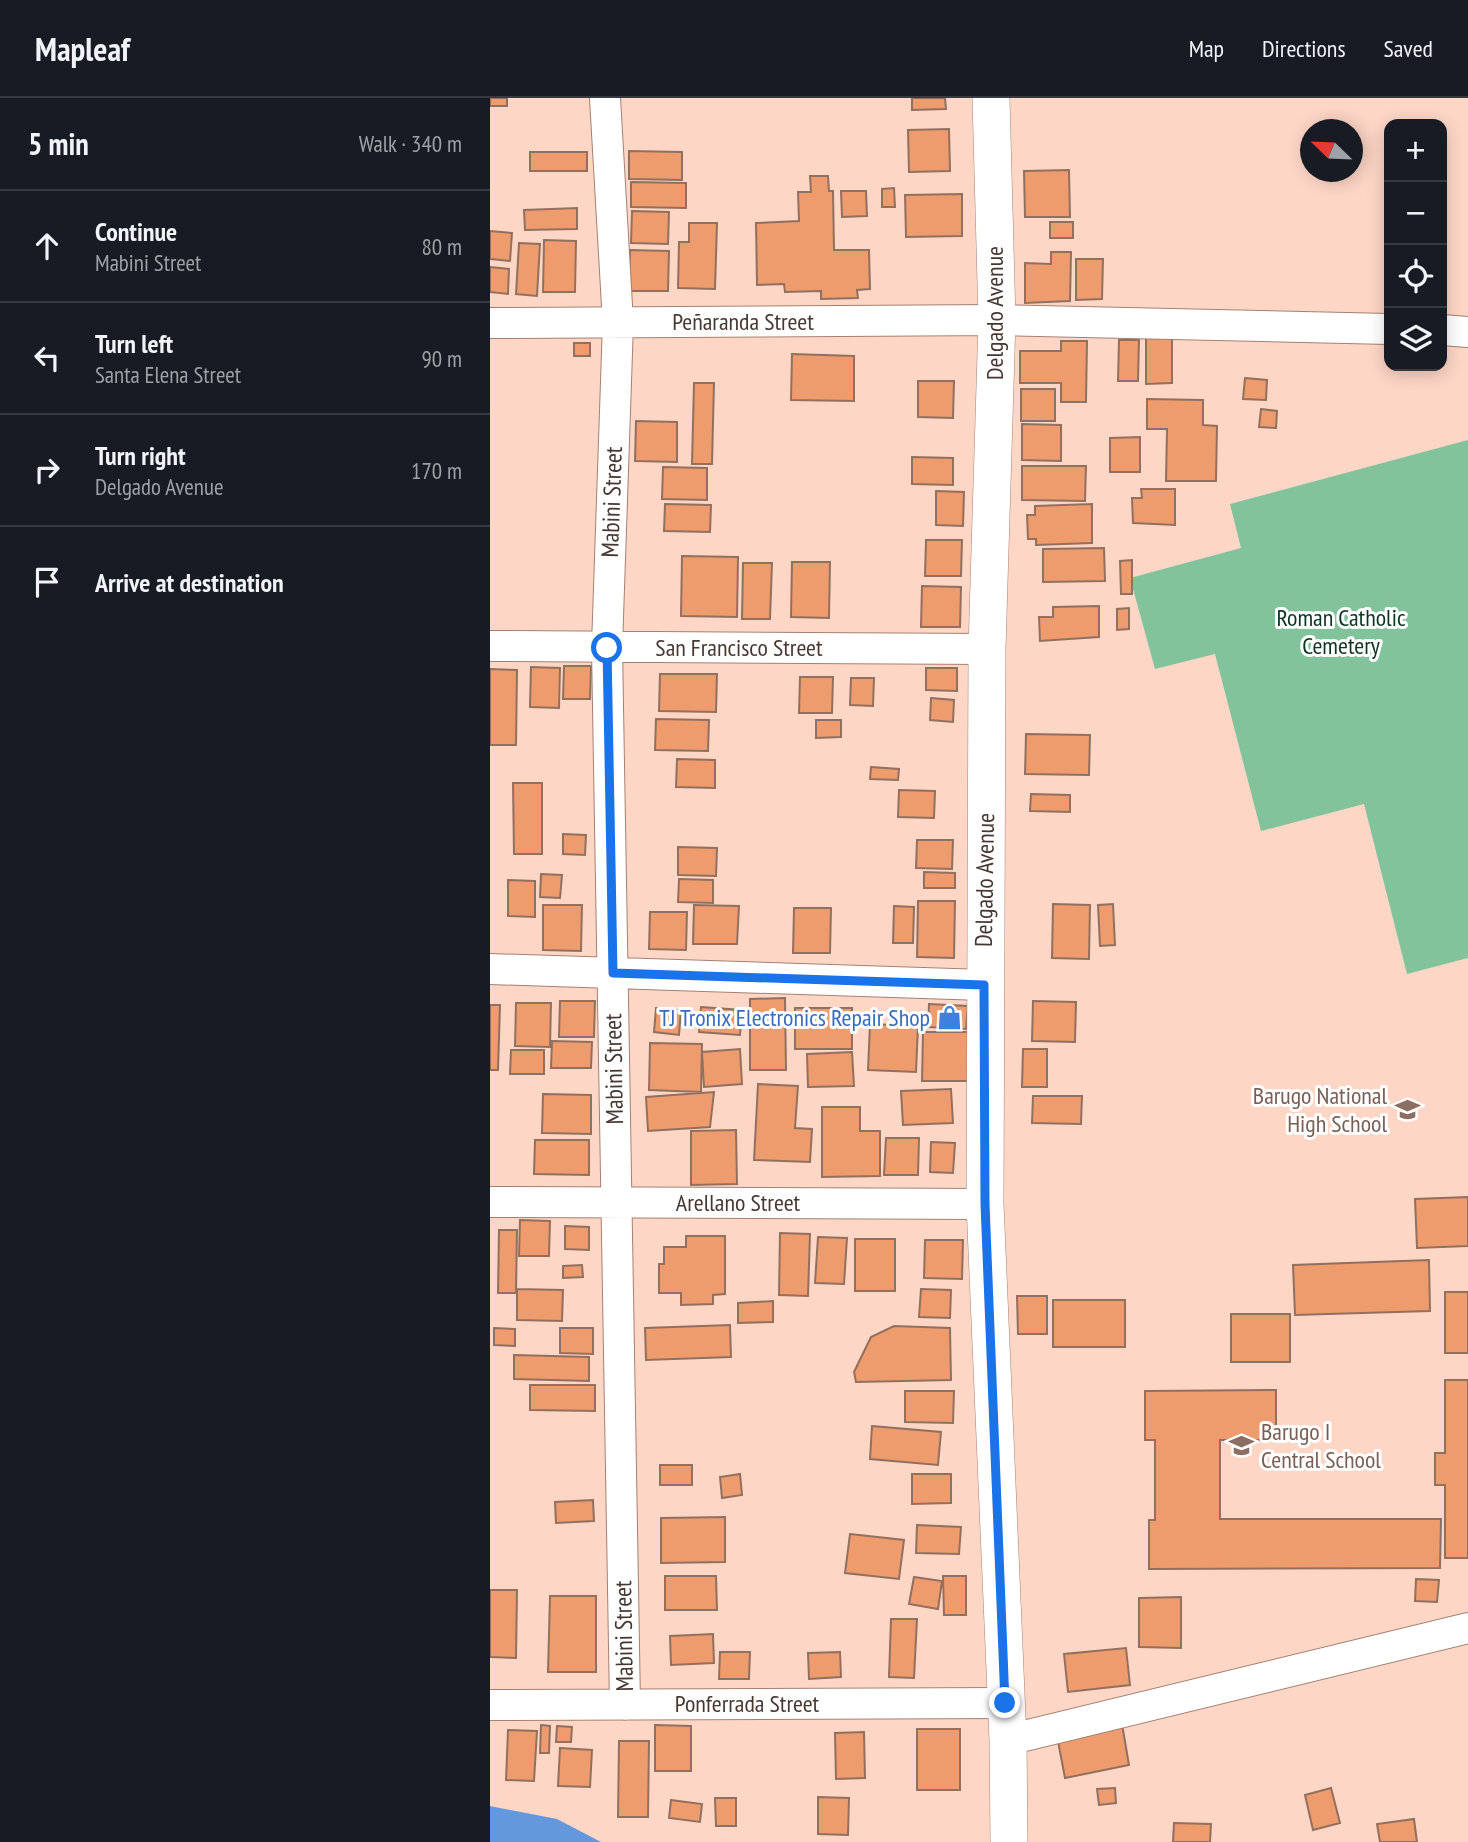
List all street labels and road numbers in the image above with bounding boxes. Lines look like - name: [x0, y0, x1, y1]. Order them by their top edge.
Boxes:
- street label: Delgado Avenue: [979, 246, 1010, 380]
- street label: Peñaranda Street: [672, 306, 814, 337]
- street label: Mabini Street: [594, 446, 629, 558]
- street label: San Francisco Street: [655, 632, 823, 663]
- street label: Delgado Avenue: [968, 813, 1001, 947]
- street label: Mabini Street: [597, 1013, 630, 1125]
- street label: Arellano Street: [676, 1187, 801, 1218]
- street label: Mabini Street: [607, 1580, 640, 1692]
- street label: Ponferrada Street: [675, 1688, 820, 1719]

